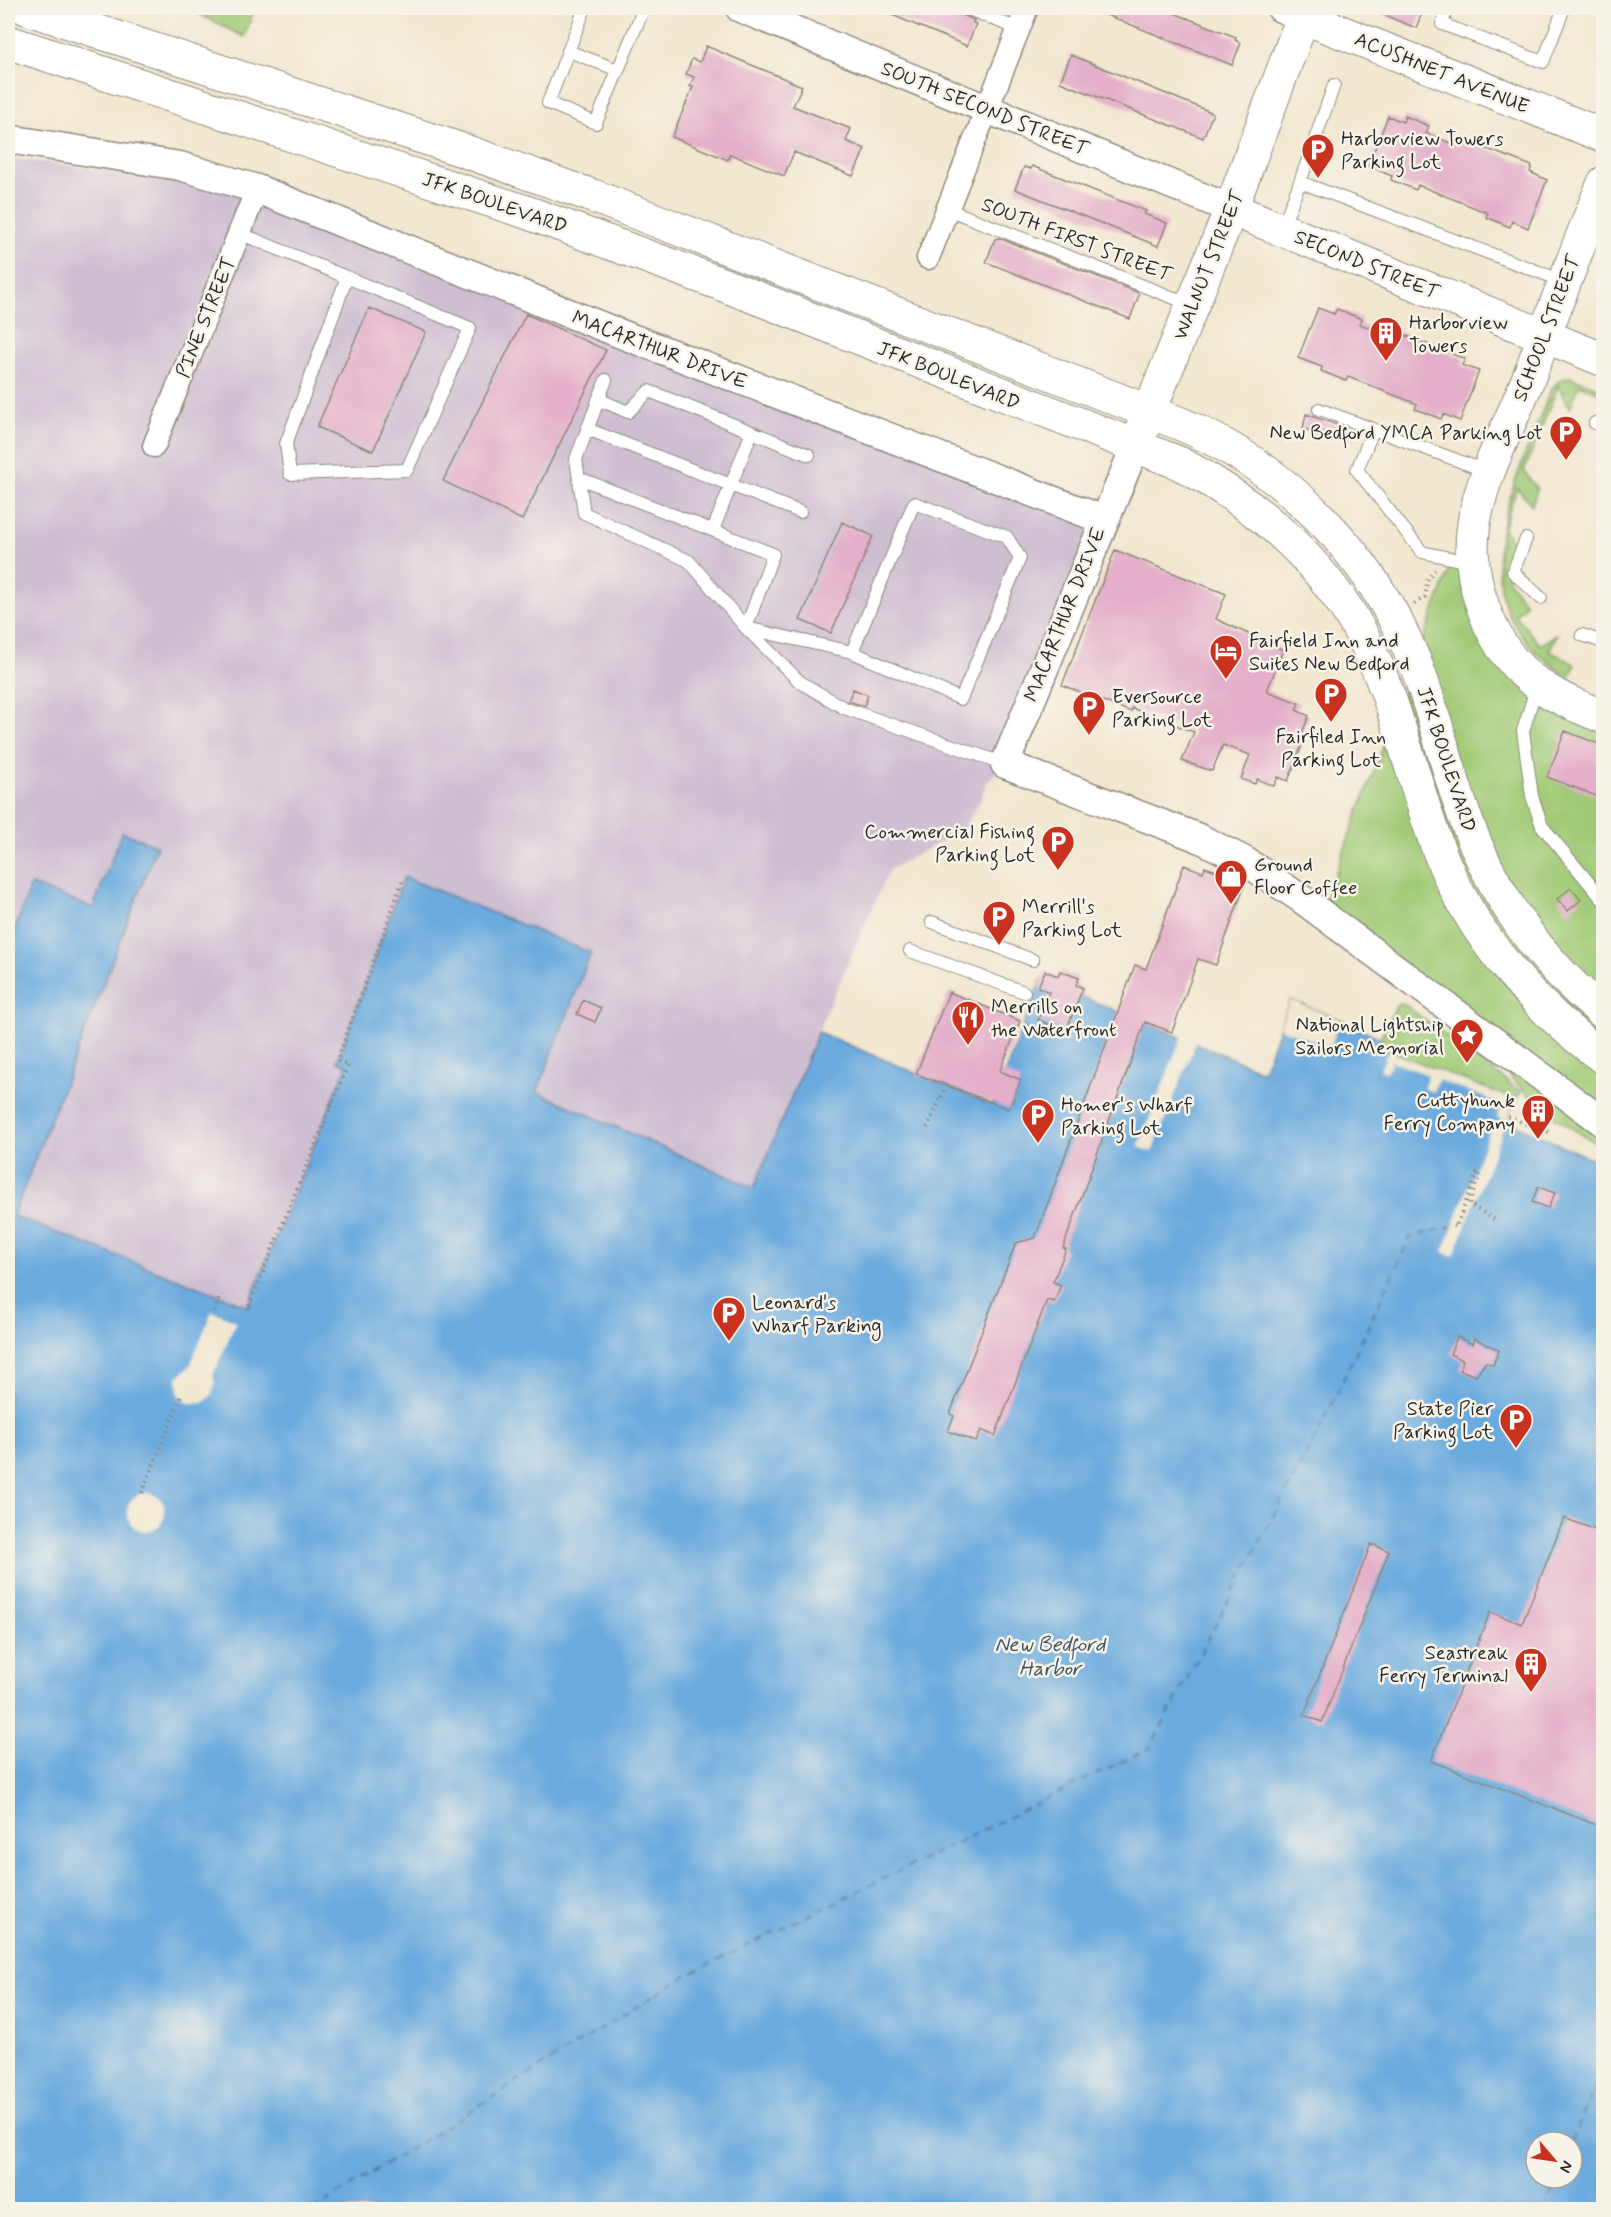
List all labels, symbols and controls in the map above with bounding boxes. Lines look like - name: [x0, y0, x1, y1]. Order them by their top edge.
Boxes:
- street label: ACUSHNET AVENUE: [1350, 26, 1533, 121]
- street label: SOUTH SECOND STREET: [877, 55, 1093, 164]
- place label: Harborview Towers Parking Lot: [1341, 126, 1504, 178]
- parking icon: Harborview Towers Parking Lot: [1300, 132, 1336, 179]
- street label: JFK BOULEVARD: [418, 166, 571, 241]
- street label: WALNUT STREET: [1167, 186, 1252, 344]
- street label: SOUTH FIRST STREET: [977, 192, 1177, 290]
- street label: SECOND STREET: [1290, 224, 1444, 307]
- street label: SCHOOL STREET: [1507, 250, 1588, 406]
- street label: PINE STREET: [170, 253, 243, 382]
- street label: MACARTHUR DRIVE: [568, 304, 751, 396]
- place label: Harborview Towers: [1409, 310, 1508, 360]
- building icon: Harborview Towers: [1368, 315, 1404, 362]
- street label: JFK BOULEVARD: [873, 335, 1024, 417]
- parking icon: New Bedford YMCA Parking Lot: [1548, 414, 1584, 461]
- place label: New Bedford YMCA Parking Lot: [1269, 420, 1543, 449]
- street label: MACARTHUR DRIVE: [1018, 523, 1113, 706]
- place label: Fairfield Inn and Suites New Bedford: [1249, 628, 1410, 680]
- hotel icon: Fairfield Inn and Suites New Bedford: [1208, 633, 1244, 680]
- parking icon: Fairfiled Inn Parking Lot: [1313, 676, 1349, 723]
- street label: JFK BOULEVARD: [1409, 683, 1482, 836]
- place label: Eversource Parking Lot: [1112, 684, 1212, 736]
- parking icon: Eversource Parking Lot: [1071, 689, 1107, 736]
- place label: Fairfiled Inn Parking Lot: [1276, 724, 1386, 776]
- place label: Commercial Fishing Parking Lot: [864, 819, 1035, 871]
- parking icon: Commercial Fishing Parking Lot: [1040, 824, 1076, 871]
- place label: Ground Floor Coffee: [1254, 852, 1357, 902]
- shop icon: Ground Floor Coffee: [1213, 858, 1249, 905]
- place label: Merrill's Parking Lot: [1022, 894, 1122, 946]
- parking icon: Merrill's Parking Lot: [981, 899, 1017, 946]
- place label: Merrills on the Waterfront: [991, 994, 1117, 1044]
- restaurant icon: Merrills on the Waterfront: [950, 999, 986, 1046]
- place label: National Lightship Sailors Memorial: [1295, 1012, 1444, 1062]
- place icon: National Lightship Sailors Memorial: [1449, 1017, 1485, 1064]
- place label: Cuttyhunk Ferry Company: [1383, 1088, 1515, 1138]
- place label: Homer's Wharf Parking Lot: [1061, 1092, 1193, 1144]
- building icon: Cuttyhunk Ferry Company: [1520, 1093, 1556, 1140]
- parking icon: Homer's Wharf Parking Lot: [1020, 1097, 1056, 1144]
- place label: Leonard's Wharf Parking: [752, 1290, 882, 1341]
- parking icon: Leonard's Wharf Parking: [711, 1295, 747, 1342]
- place label: State Pier Parking Lot: [1393, 1396, 1494, 1448]
- parking icon: State Pier Parking Lot: [1498, 1402, 1534, 1449]
- water label: New Bedford Harbor: [995, 1631, 1107, 1683]
- place label: Seastreak Ferry Terminal: [1379, 1640, 1508, 1690]
- building icon: Seastreak Ferry Terminal: [1513, 1646, 1549, 1693]
- north arrow: [1524, 2130, 1584, 2190]
- text: N: [1554, 2157, 1578, 2176]

